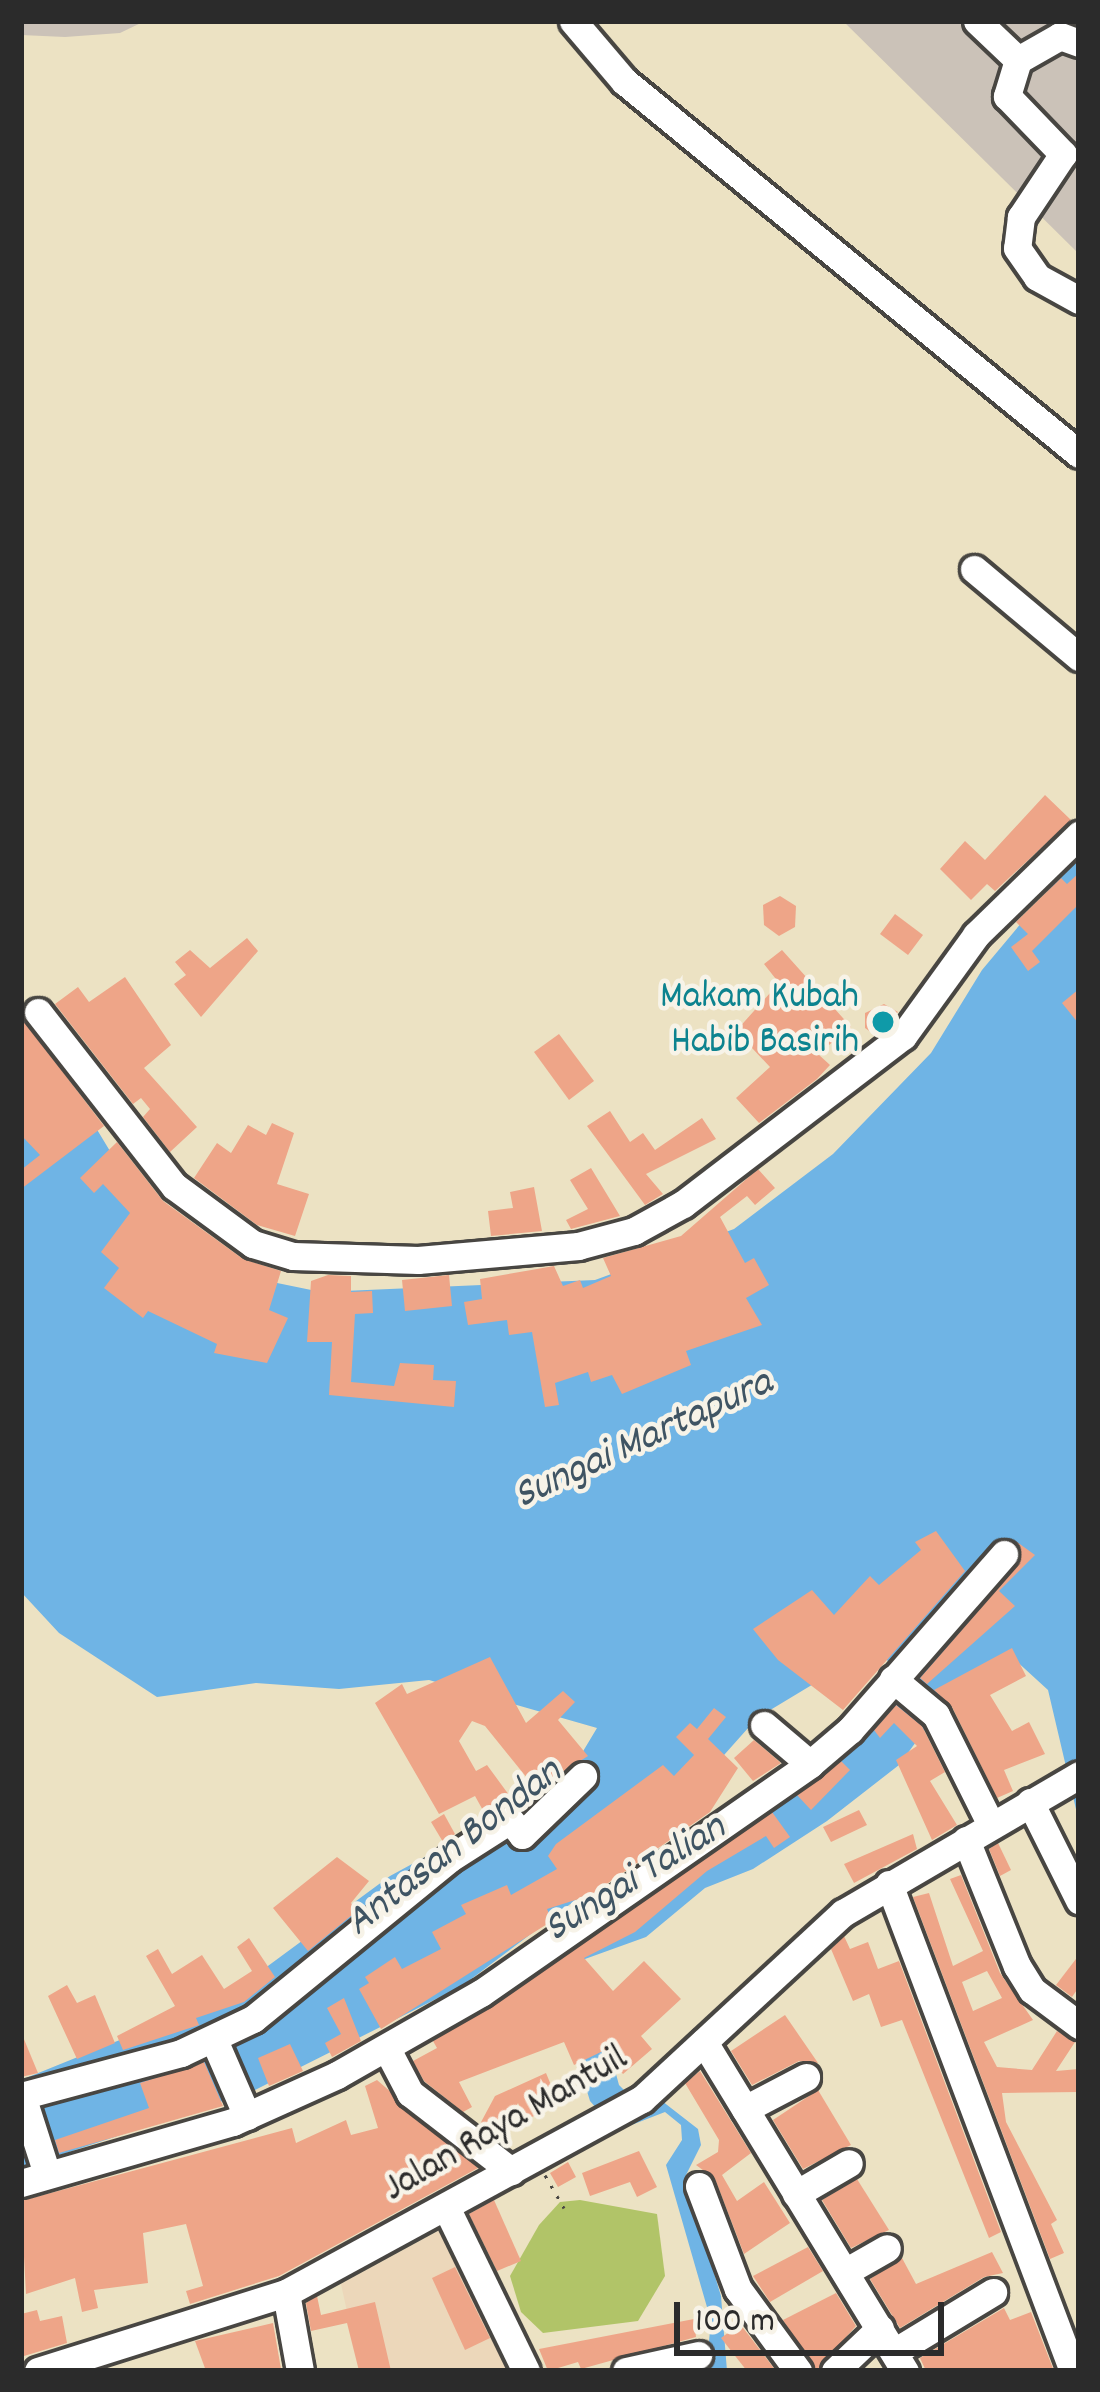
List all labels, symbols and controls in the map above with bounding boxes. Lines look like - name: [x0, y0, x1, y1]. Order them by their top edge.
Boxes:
- place label: Makam Kubah Habib Basirih: [660, 977, 859, 1068]
- marker: Makam Kubah Habib Basirih: [870, 1009, 896, 1035]
- water label: Sungai Martapura: [507, 1359, 781, 1523]
- water label: Antasan Bondan: [337, 1749, 573, 1949]
- water label: Sungai Talian: [536, 1804, 736, 1956]
- street label: Jalan Raya Mantuil: [377, 2037, 637, 2215]
- scale bar: [680, 2278, 950, 2352]
- text: 100 m: [695, 2297, 775, 2349]

